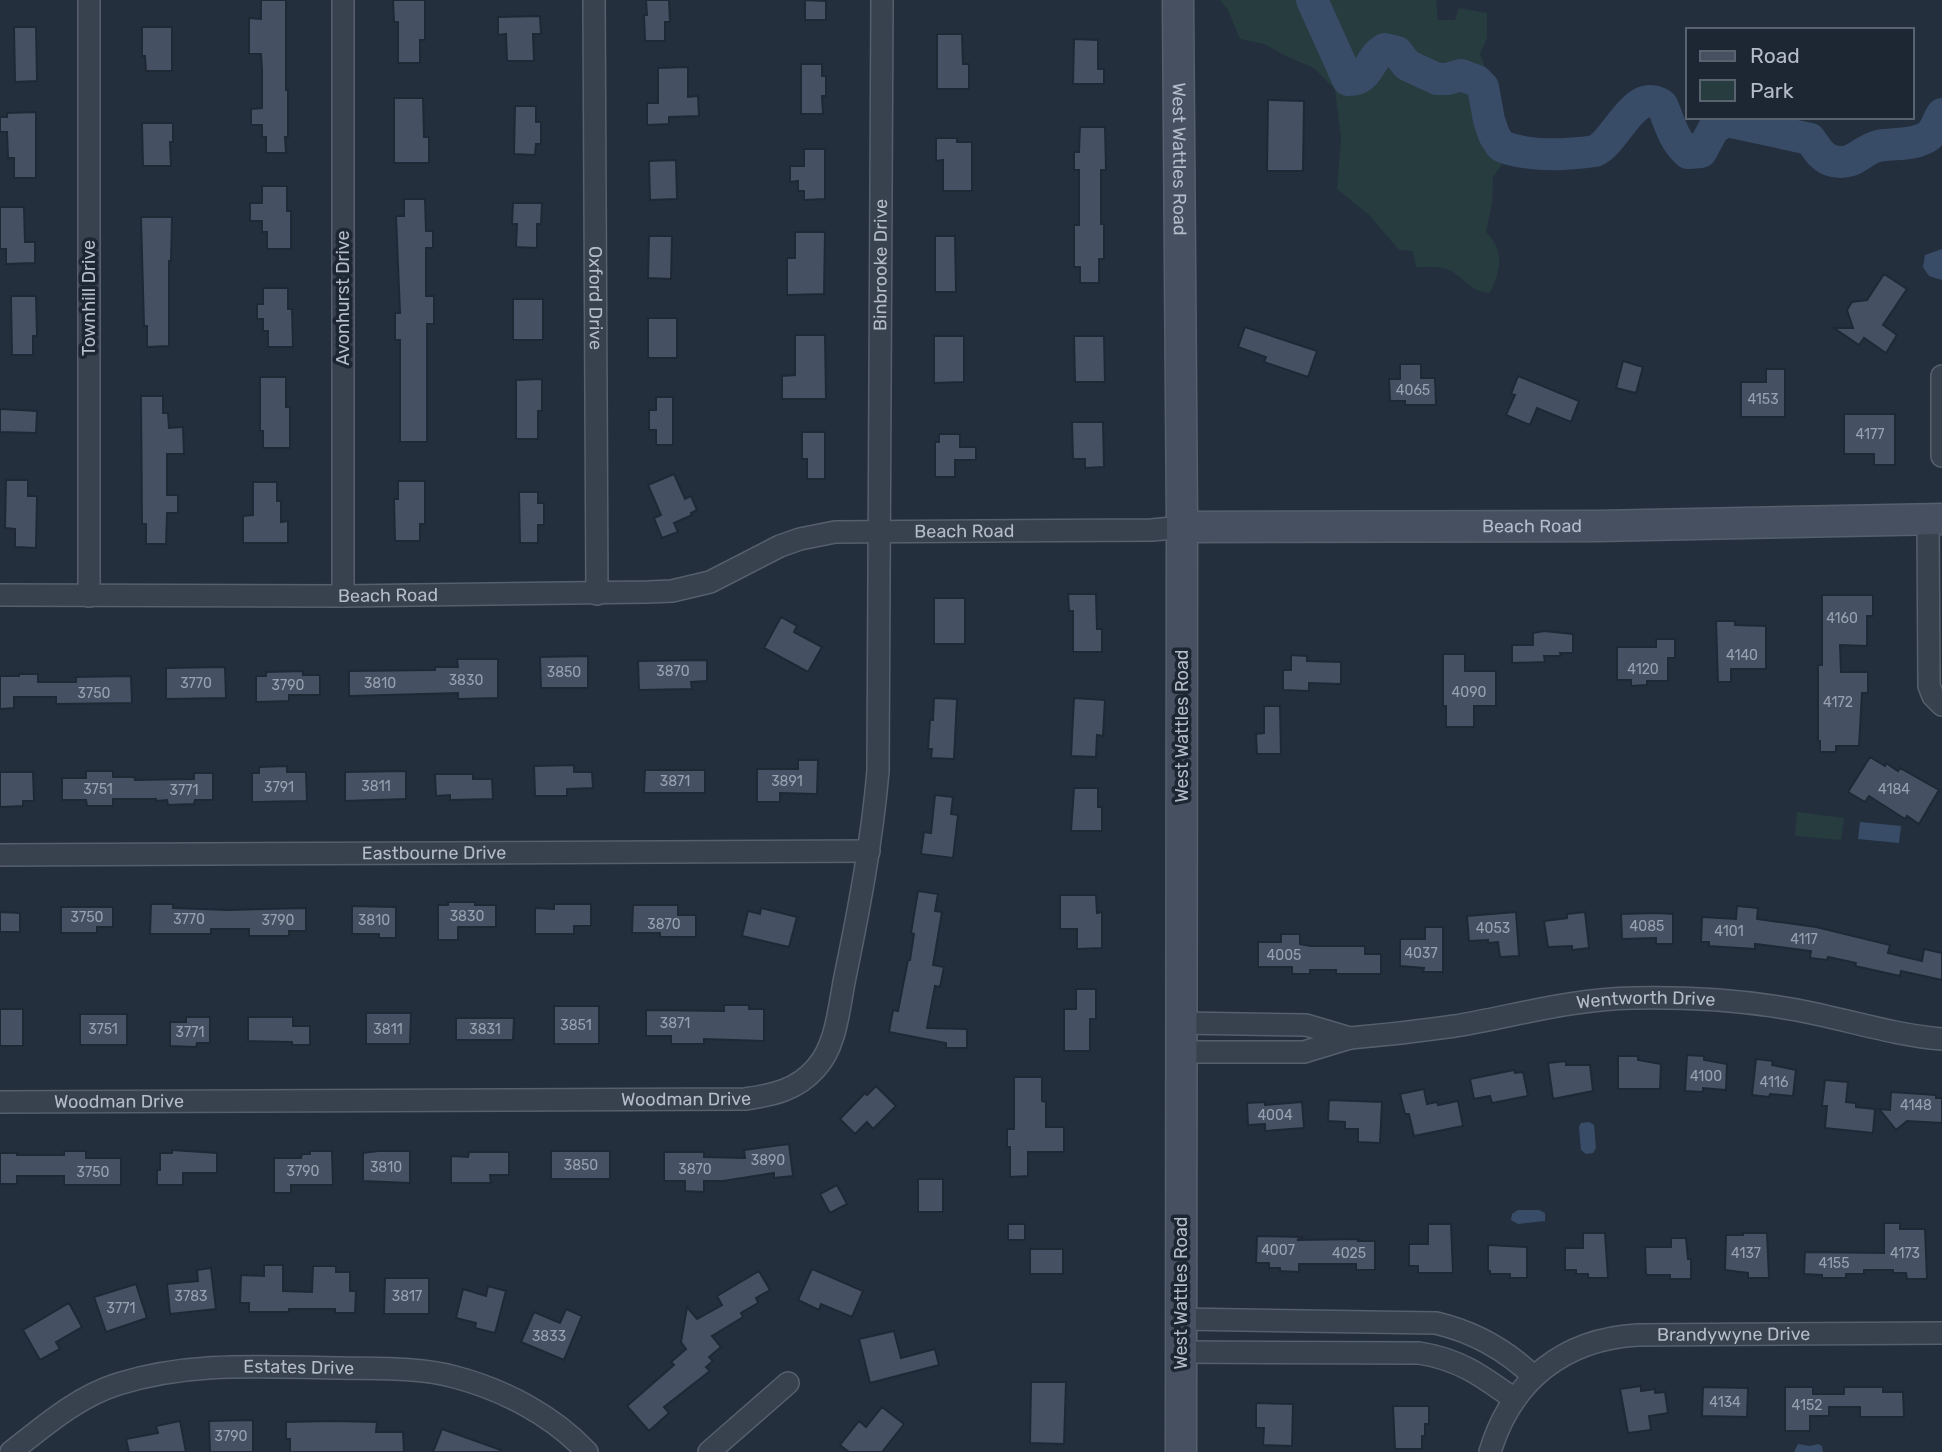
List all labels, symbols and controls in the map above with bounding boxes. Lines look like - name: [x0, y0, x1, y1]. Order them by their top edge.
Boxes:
- legend: [1686, 28, 1914, 119]
- text: Road: [1750, 43, 1800, 68]
- text: Park: [1750, 78, 1794, 103]
- street label: West Wattles Road: [1168, 82, 1191, 236]
- street label: Binbrooke Drive: [869, 199, 892, 331]
- street label: Avonhurst Drive: [332, 231, 354, 365]
- street label: Townhill Drive: [78, 240, 100, 356]
- street label: Oxford Drive: [584, 246, 607, 350]
- house number: 4065: [1396, 382, 1430, 399]
- house number: 4153: [1747, 391, 1779, 408]
- house number: 4177: [1856, 426, 1884, 443]
- street label: Beach Road: [1482, 515, 1582, 537]
- street label: Beach Road: [914, 520, 1014, 542]
- street label: Beach Road: [338, 584, 438, 607]
- house number: 4160: [1826, 610, 1858, 627]
- house number: 4140: [1726, 647, 1758, 664]
- street label: West Wattles Road: [1171, 649, 1193, 803]
- house number: 4120: [1627, 661, 1659, 678]
- house number: 3870: [656, 663, 690, 680]
- house number: 3850: [547, 664, 581, 681]
- house number: 3830: [449, 672, 483, 689]
- house number: 3770: [180, 675, 212, 692]
- house number: 3810: [364, 675, 396, 692]
- house number: 3790: [272, 677, 304, 694]
- house number: 4090: [1452, 684, 1486, 701]
- house number: 3750: [78, 685, 111, 702]
- house number: 4172: [1823, 694, 1853, 711]
- house number: 3871: [660, 773, 690, 790]
- house number: 3891: [771, 773, 803, 790]
- house number: 3811: [361, 778, 391, 795]
- house number: 3791: [264, 779, 294, 796]
- house number: 3751: [83, 781, 113, 798]
- house number: 4184: [1878, 781, 1910, 798]
- house number: 3771: [170, 782, 198, 799]
- street label: Eastbourne Drive: [362, 842, 506, 864]
- house number: 3830: [450, 908, 484, 925]
- house number: 3750: [71, 909, 104, 926]
- house number: 3770: [173, 911, 205, 928]
- house number: 3790: [262, 912, 294, 929]
- house number: 3810: [358, 912, 390, 929]
- house number: 3870: [647, 916, 681, 933]
- house number: 4085: [1630, 918, 1664, 935]
- house number: 4053: [1476, 920, 1510, 937]
- house number: 4101: [1714, 923, 1744, 940]
- house number: 4117: [1790, 931, 1818, 948]
- house number: 4037: [1404, 945, 1438, 962]
- house number: 4005: [1267, 947, 1301, 964]
- street label: Wentworth Drive: [1575, 987, 1716, 1014]
- house number: 3871: [660, 1015, 690, 1032]
- house number: 3851: [560, 1017, 592, 1034]
- house number: 3751: [88, 1021, 118, 1038]
- house number: 3811: [373, 1021, 403, 1038]
- house number: 3831: [469, 1021, 501, 1038]
- house number: 3771: [176, 1024, 204, 1041]
- house number: 4100: [1690, 1068, 1722, 1085]
- house number: 4116: [1760, 1074, 1788, 1091]
- street label: Woodman Drive: [621, 1087, 753, 1110]
- street label: Woodman Drive: [54, 1090, 184, 1113]
- house number: 4148: [1900, 1097, 1932, 1114]
- house number: 4004: [1257, 1107, 1293, 1124]
- house number: 3890: [751, 1152, 785, 1169]
- house number: 3850: [564, 1157, 598, 1174]
- house number: 3810: [370, 1159, 402, 1176]
- house number: 3870: [678, 1161, 712, 1178]
- house number: 3790: [287, 1163, 319, 1180]
- house number: 3750: [77, 1164, 110, 1181]
- street label: West Wattles Road: [1170, 1216, 1192, 1370]
- house number: 4007: [1261, 1242, 1295, 1259]
- house number: 4025: [1332, 1245, 1366, 1262]
- house number: 4137: [1731, 1245, 1761, 1262]
- house number: 4173: [1890, 1245, 1920, 1262]
- house number: 4155: [1818, 1255, 1850, 1272]
- house number: 3783: [175, 1288, 207, 1305]
- house number: 3817: [392, 1288, 422, 1305]
- house number: 3771: [107, 1300, 135, 1317]
- street label: Brandywyne Drive: [1657, 1323, 1810, 1346]
- house number: 3833: [532, 1328, 566, 1345]
- street label: Estates Drive: [243, 1356, 354, 1379]
- house number: 4134: [1709, 1394, 1741, 1411]
- house number: 4152: [1792, 1397, 1822, 1414]
- house number: 3790: [215, 1428, 247, 1445]

